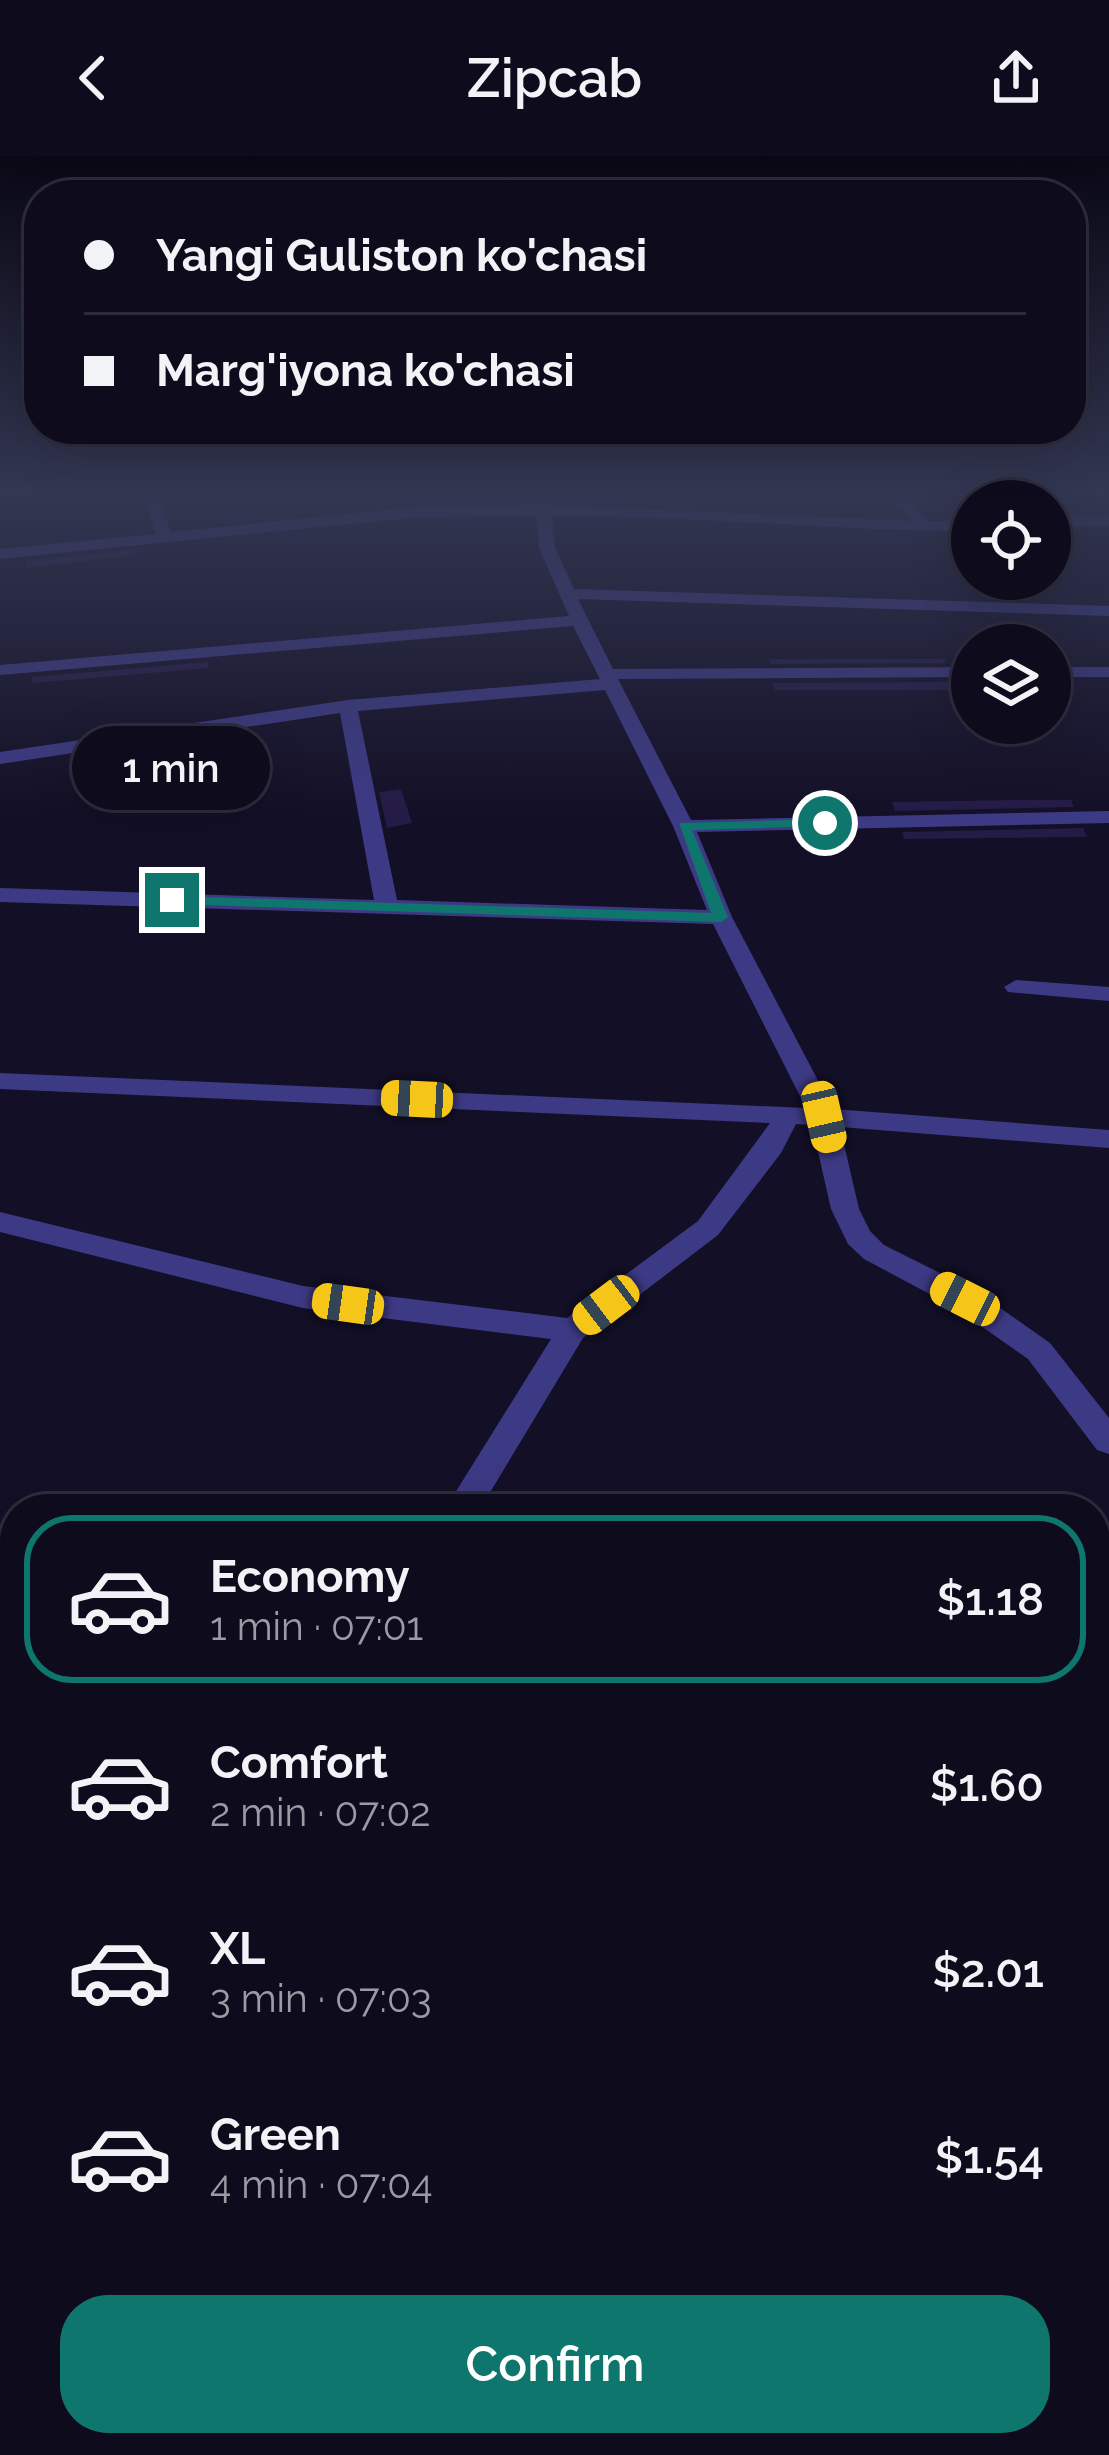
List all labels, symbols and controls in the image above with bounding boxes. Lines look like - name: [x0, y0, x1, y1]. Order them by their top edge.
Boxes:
- icon: back: [60, 45, 126, 111]
- icon: share: [983, 45, 1049, 111]
- text: Zipcab: [467, 46, 642, 110]
- text: Yangi Guliston ko'chasi: [156, 229, 647, 282]
- text: Marg'iyona ko'chasi: [156, 344, 575, 397]
- map controls: [951, 480, 1071, 744]
- button: locate: [951, 480, 1071, 600]
- button: layers: [951, 624, 1071, 744]
- callout: 1 min: [73, 726, 271, 810]
- text: 1 min: [123, 745, 219, 791]
- route start: [798, 796, 852, 850]
- route end: [145, 873, 199, 927]
- car: [798, 1078, 850, 1156]
- car: [380, 1079, 454, 1119]
- car: [925, 1267, 1005, 1331]
- car: [566, 1269, 646, 1341]
- car: [310, 1281, 386, 1327]
- icon: car: [66, 1545, 174, 1653]
- text: Economy: [210, 1550, 410, 1603]
- text: $1.18: [937, 1573, 1044, 1626]
- text: 1 min · 07:01: [210, 1603, 423, 1649]
- icon: car: [66, 1731, 174, 1839]
- text: Comfort: [210, 1736, 388, 1789]
- text: $1.60: [930, 1759, 1044, 1812]
- text: 2 min · 07:02: [210, 1789, 431, 1835]
- icon: car: [66, 1917, 174, 2025]
- text: XL: [210, 1922, 265, 1975]
- text: $2.01: [933, 1945, 1044, 1998]
- text: 3 min · 07:03: [210, 1975, 432, 2021]
- icon: car: [66, 2103, 174, 2211]
- text: Green: [210, 2108, 341, 2161]
- text: $1.54: [935, 2131, 1044, 2184]
- text: 4 min · 07:04: [210, 2161, 433, 2207]
- button: Confirm: [60, 2295, 1050, 2433]

